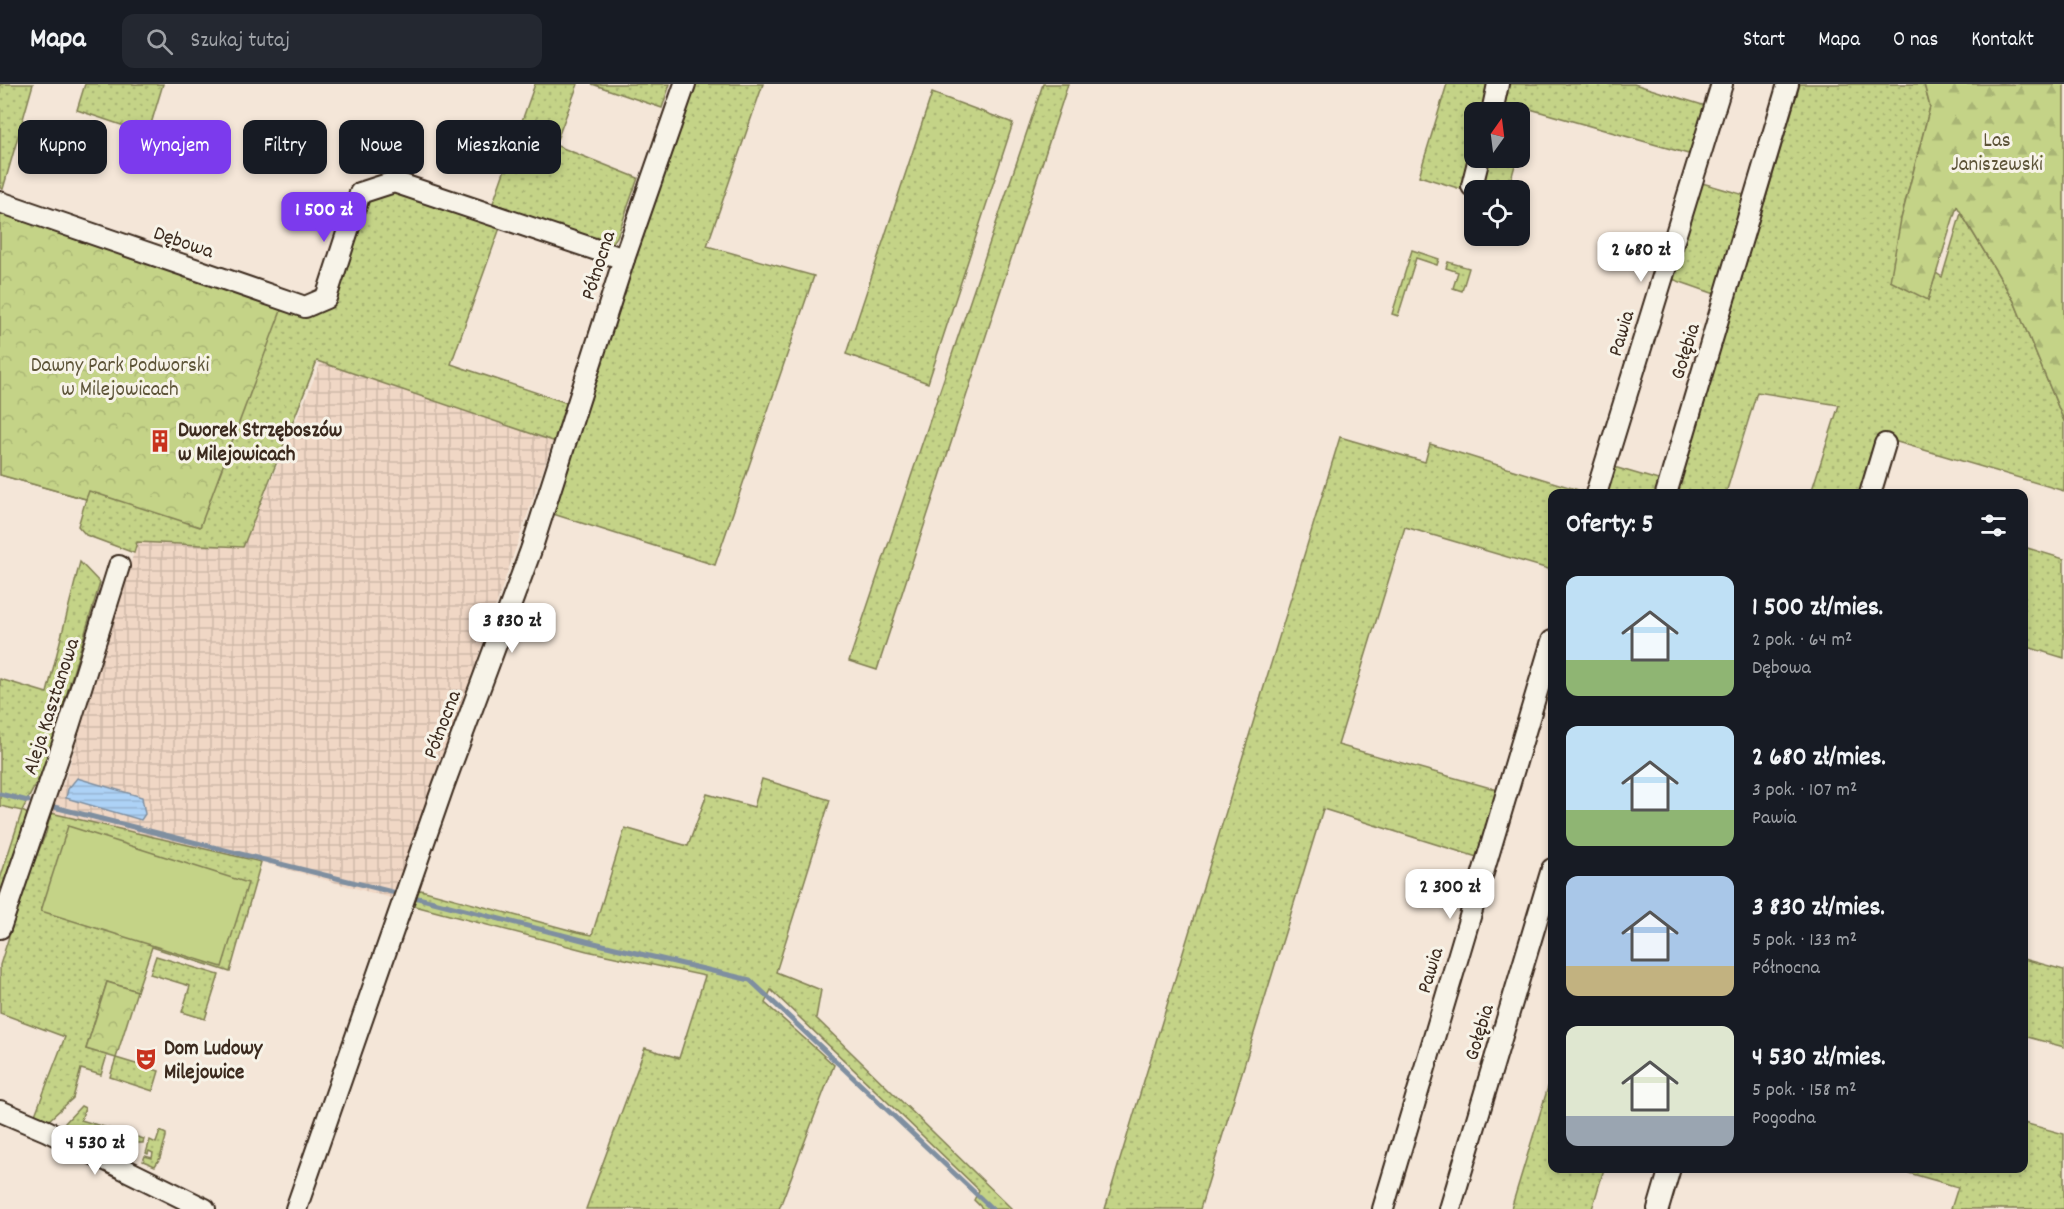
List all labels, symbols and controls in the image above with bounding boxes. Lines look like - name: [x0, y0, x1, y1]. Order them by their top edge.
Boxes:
- search box: [122, 14, 542, 68]
- text: Mapa: [30, 21, 86, 61]
- icon: search: [143, 25, 176, 58]
- text: Szukaj tutaj: [191, 26, 290, 57]
- text: Start: [1743, 26, 1785, 56]
- text: Mapa: [1818, 26, 1860, 56]
- text: O nas: [1893, 26, 1938, 56]
- text: Kontakt: [1971, 26, 2034, 56]
- north arrow: [1464, 102, 1530, 168]
- map controls: [1464, 102, 1530, 246]
- chip: Kupno: [18, 120, 107, 174]
- chip: Wynajem: [119, 120, 231, 174]
- chip: Filtry: [243, 120, 327, 174]
- chip: Nowe: [339, 120, 424, 174]
- chip: Mieszkanie: [436, 120, 561, 174]
- park label: Las Janiszewski: [1951, 127, 2043, 181]
- button: locate: [1464, 180, 1530, 246]
- pin: 1 500 zł: [262, 192, 386, 243]
- text: 1 500 zł: [295, 197, 353, 225]
- street label: Dębowa: [149, 220, 218, 268]
- street label: Północna: [575, 226, 625, 304]
- pin: 2 680 zł: [1579, 232, 1703, 283]
- text: 2 680 zł: [1611, 237, 1671, 265]
- street label: Pawia: [1602, 306, 1644, 361]
- street label: Gołębia: [1664, 319, 1710, 384]
- park label: Dawny Park Podworski w Milejowicach: [31, 352, 209, 406]
- place label: Dworek Strzęboszów w Milejowicach: [178, 417, 343, 471]
- building icon: Dworek Strzęboszów w Milejowicach: [147, 428, 173, 454]
- text: Oferty: 5: [1566, 507, 1654, 544]
- icon: filters: [1977, 509, 2010, 542]
- text: 1 500 zł/mies.: [1752, 590, 1883, 627]
- icon: home: [1614, 600, 1686, 672]
- pin: 3 830 zł: [450, 603, 574, 654]
- text: 3 830 zł: [483, 608, 541, 636]
- text: 2 pok. · 64 m²: [1752, 627, 1852, 655]
- street label: Aleja Kasztanowa: [17, 634, 89, 779]
- text: Dębowa: [1752, 655, 1811, 683]
- street label: Północna: [417, 685, 471, 764]
- text: 2 680 zł/mies.: [1752, 740, 1886, 777]
- icon: home: [1614, 750, 1686, 822]
- text: 3 pok. · 107 m²: [1752, 777, 1857, 805]
- text: Pawia: [1752, 805, 1796, 833]
- pin: 2 300 zł: [1388, 869, 1512, 920]
- text: 2 300 zł: [1419, 874, 1481, 902]
- text: 3 830 zł/mies.: [1752, 890, 1885, 927]
- icon: home: [1614, 900, 1686, 972]
- text: 5 pok. · 133 m²: [1752, 927, 1857, 955]
- street label: Pawia: [1411, 943, 1453, 998]
- text: Północna: [1752, 955, 1820, 983]
- street label: Gołębia: [1458, 1000, 1504, 1065]
- place label: Dom Ludowy Milejowice: [164, 1035, 264, 1089]
- text: 4 530 zł/mies.: [1752, 1040, 1886, 1077]
- theatre icon: Dom Ludowy Milejowice: [133, 1046, 159, 1072]
- icon: home: [1614, 1050, 1686, 1122]
- text: 5 pok. · 158 m²: [1752, 1077, 1856, 1105]
- text: Pogodna: [1752, 1105, 1816, 1133]
- pin: 4 530 zł: [33, 1125, 157, 1176]
- text: 4 530 zł: [65, 1130, 125, 1158]

